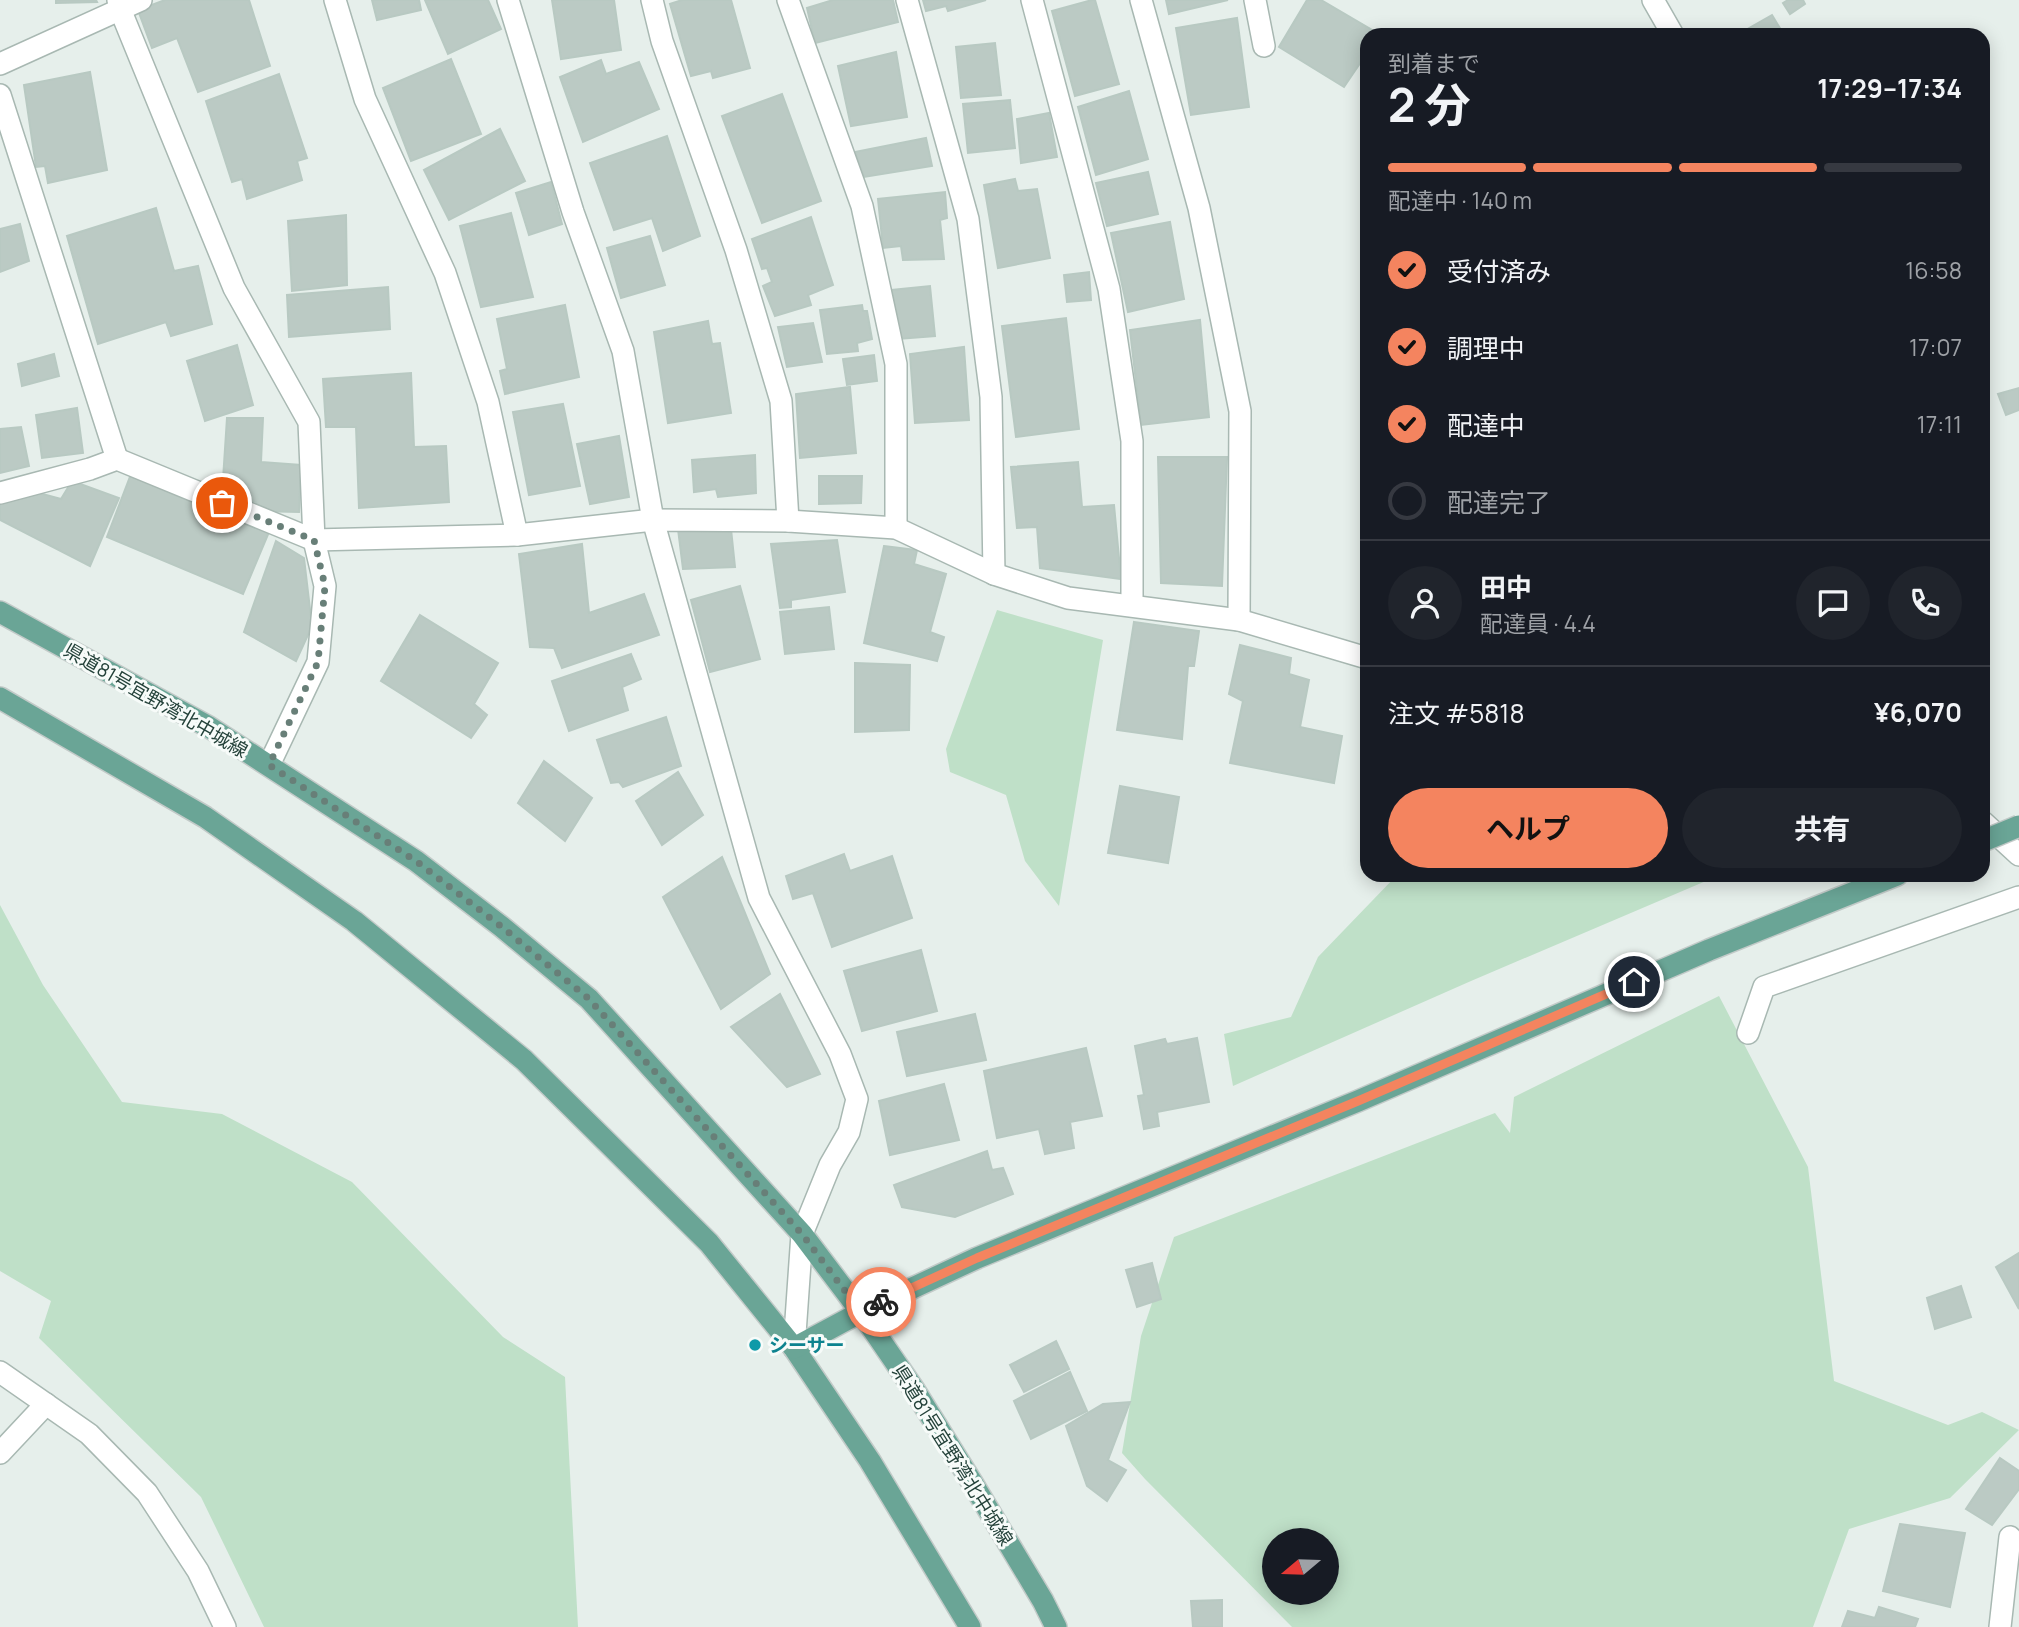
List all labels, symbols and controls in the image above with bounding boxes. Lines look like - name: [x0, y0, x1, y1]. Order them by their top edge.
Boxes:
- text: 到着まで: [1388, 47, 1480, 79]
- text: 17:29–17:34: [1817, 70, 1962, 106]
- text: 2 分: [1388, 73, 1471, 136]
- text: 配達中 · 140 m: [1388, 184, 1532, 216]
- icon: check: [1388, 251, 1426, 289]
- text: 受付済み: [1447, 253, 1551, 289]
- text: 16:58: [1905, 254, 1962, 286]
- icon: check: [1388, 328, 1426, 366]
- text: 調理中: [1447, 330, 1525, 366]
- text: 17:07: [1909, 331, 1962, 363]
- icon: check: [1388, 405, 1426, 443]
- text: 配達中: [1447, 407, 1525, 443]
- text: 17:11: [1917, 408, 1962, 440]
- pin: [192, 473, 252, 533]
- icon: bag: [203, 484, 241, 522]
- text: 配達完了: [1447, 484, 1551, 520]
- button: person: [1388, 566, 1462, 640]
- button: chat: [1796, 566, 1870, 640]
- button: phone: [1888, 566, 1962, 640]
- text: 田中: [1480, 569, 1532, 605]
- text: 配達員 · 4.4: [1480, 607, 1596, 639]
- street label: 県道81号宜野湾北中城線: [59, 637, 253, 763]
- text: ¥6,070: [1874, 694, 1962, 730]
- text: 注文 #5818: [1388, 695, 1524, 731]
- button: ヘルプ: [1388, 788, 1668, 868]
- button: 共有: [1682, 788, 1962, 868]
- pin: [1604, 952, 1664, 1012]
- icon: home: [1615, 963, 1653, 1001]
- courier: [846, 1267, 916, 1337]
- icon: bike: [862, 1283, 900, 1321]
- place label: シーサー: [769, 1332, 845, 1358]
- marker: シーサー: [747, 1337, 763, 1353]
- street label: 県道81号宜野湾北中城線: [887, 1360, 1019, 1550]
- north arrow: [1262, 1528, 1339, 1605]
- map controls: [1262, 1528, 1339, 1605]

